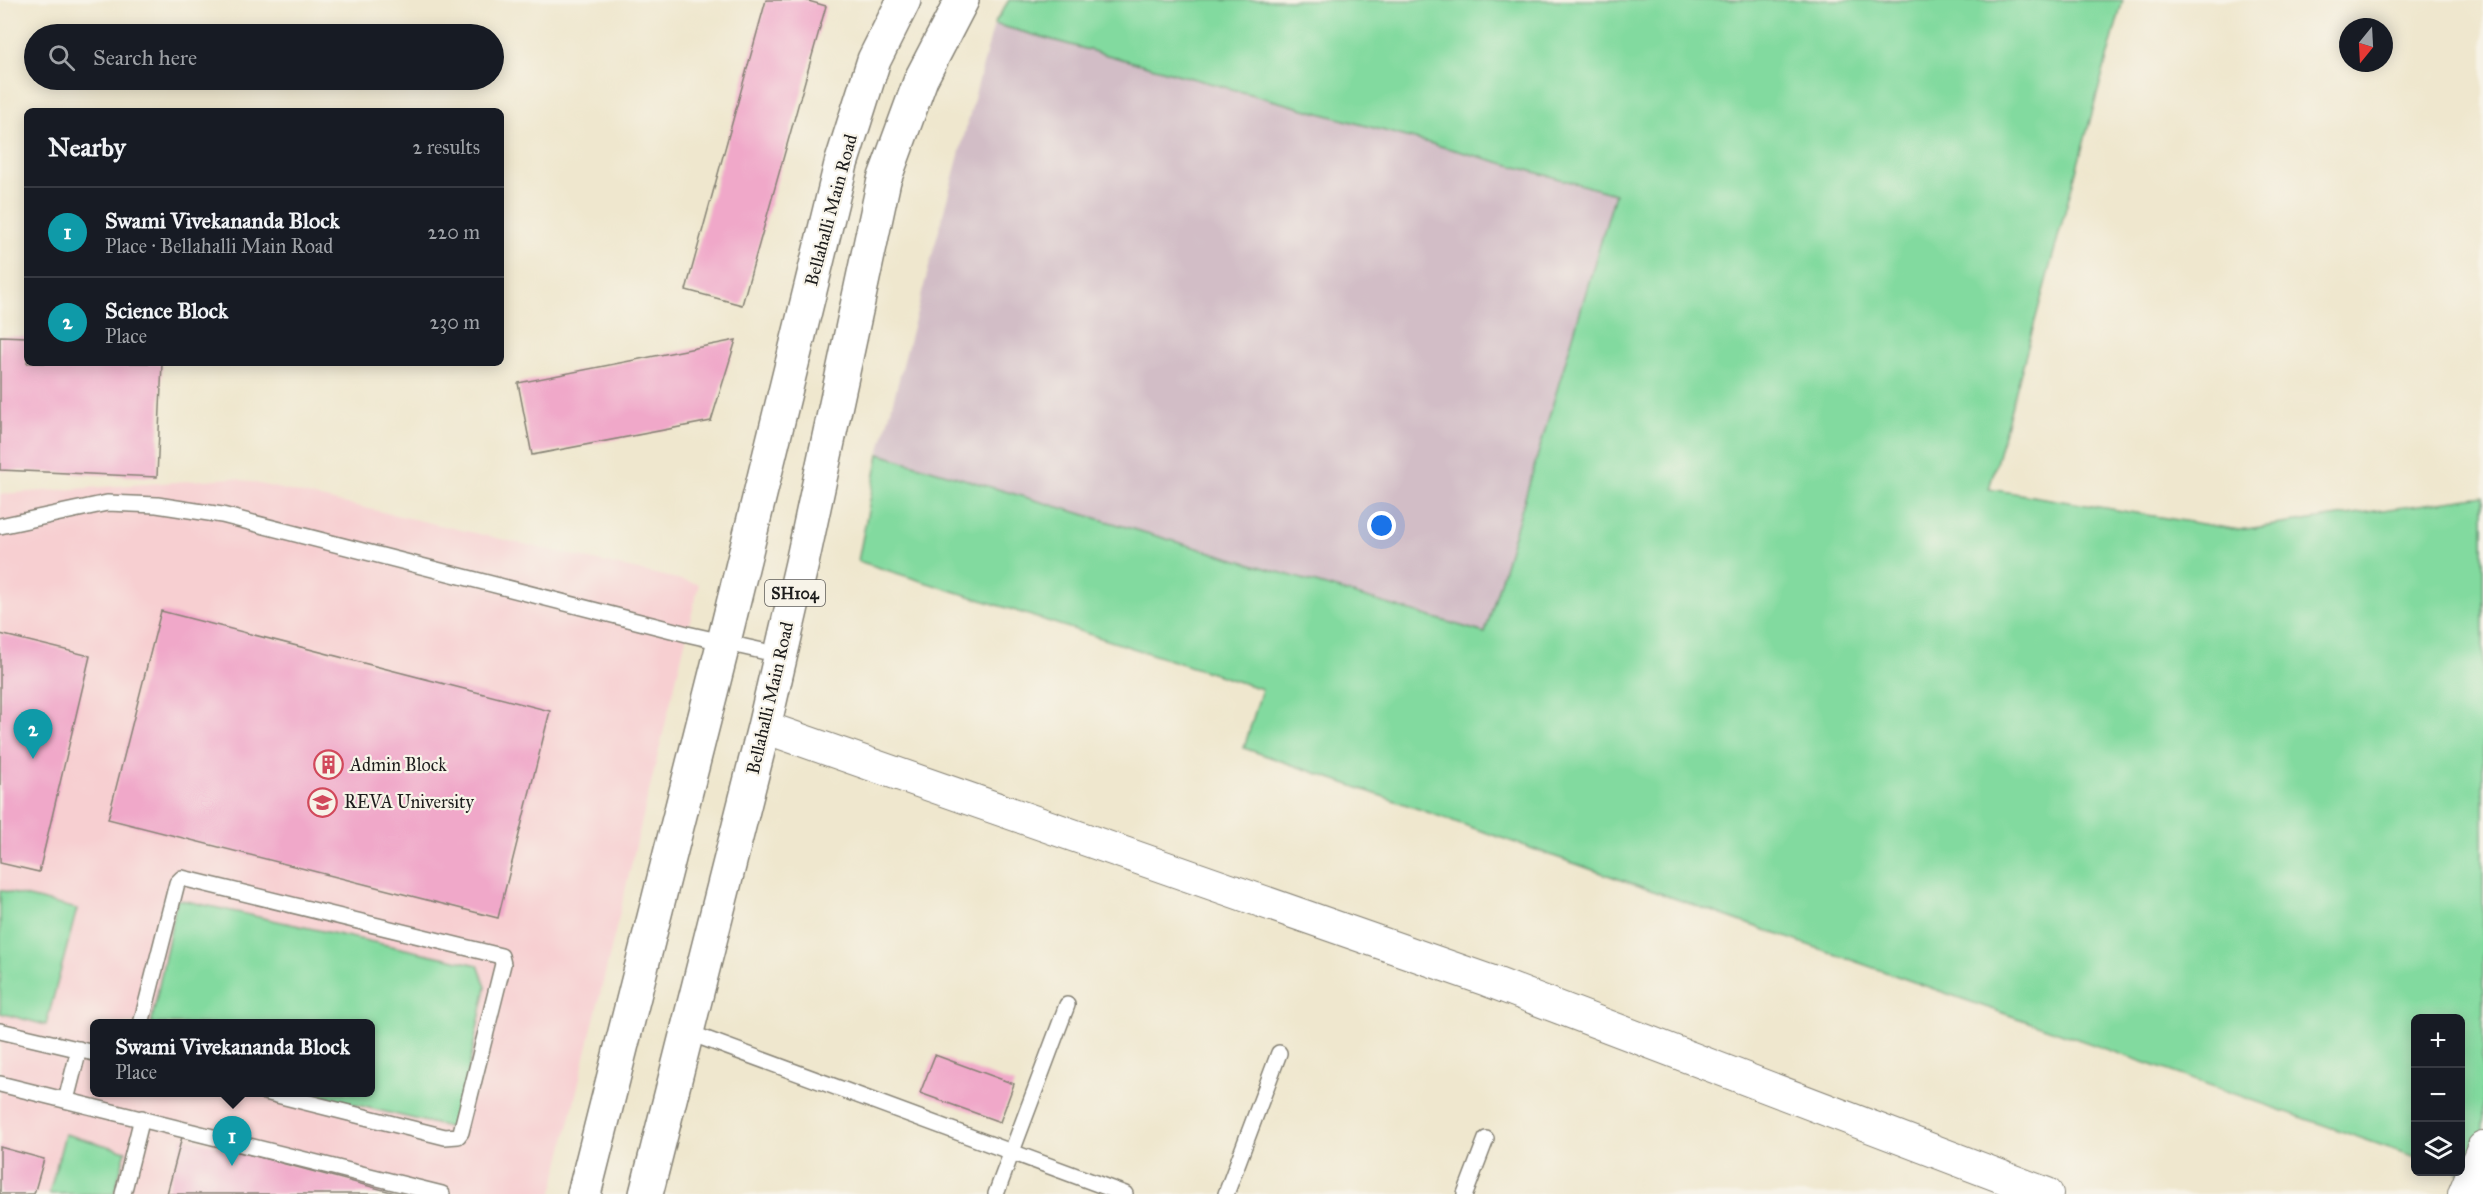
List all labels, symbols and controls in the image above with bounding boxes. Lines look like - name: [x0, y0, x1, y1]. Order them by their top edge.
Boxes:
- north arrow: [2339, 18, 2393, 72]
- search box: [24, 24, 504, 90]
- icon: search: [45, 41, 78, 74]
- text: Search here: [93, 44, 197, 71]
- text: Nearby: [48, 131, 126, 163]
- street label: Bellahalli Main Road: [800, 132, 862, 288]
- text: 2 results: [412, 135, 480, 159]
- text: Swami Vivekananda Block: [105, 207, 340, 234]
- text: 1: [64, 220, 71, 244]
- text: 220 m: [428, 220, 480, 244]
- text: Place · Bellahalli Main Road: [105, 234, 333, 258]
- text: Science Block: [105, 297, 228, 324]
- text: 2: [63, 310, 72, 334]
- text: 230 m: [429, 310, 480, 334]
- text: Place: [105, 324, 147, 348]
- your location: [1367, 511, 1396, 540]
- road number: SH104: [765, 580, 825, 606]
- street label: Bellahalli Main Road: [742, 620, 798, 776]
- pin: 2: [14, 710, 52, 759]
- building icon: Admin Block: [313, 749, 345, 781]
- place label: Admin Block: [349, 754, 447, 776]
- school or university icon: REVA University: [307, 786, 339, 818]
- place label: REVA University: [344, 791, 474, 813]
- map controls: [2411, 1014, 2465, 1176]
- button: +: [2411, 1014, 2465, 1068]
- popup: [90, 1019, 375, 1097]
- text: Swami Vivekananda Block: [115, 1033, 350, 1060]
- text: Place: [115, 1060, 157, 1084]
- button: −: [2411, 1068, 2465, 1122]
- pin: 1: [212, 1116, 252, 1166]
- button: layers: [2411, 1122, 2465, 1176]

